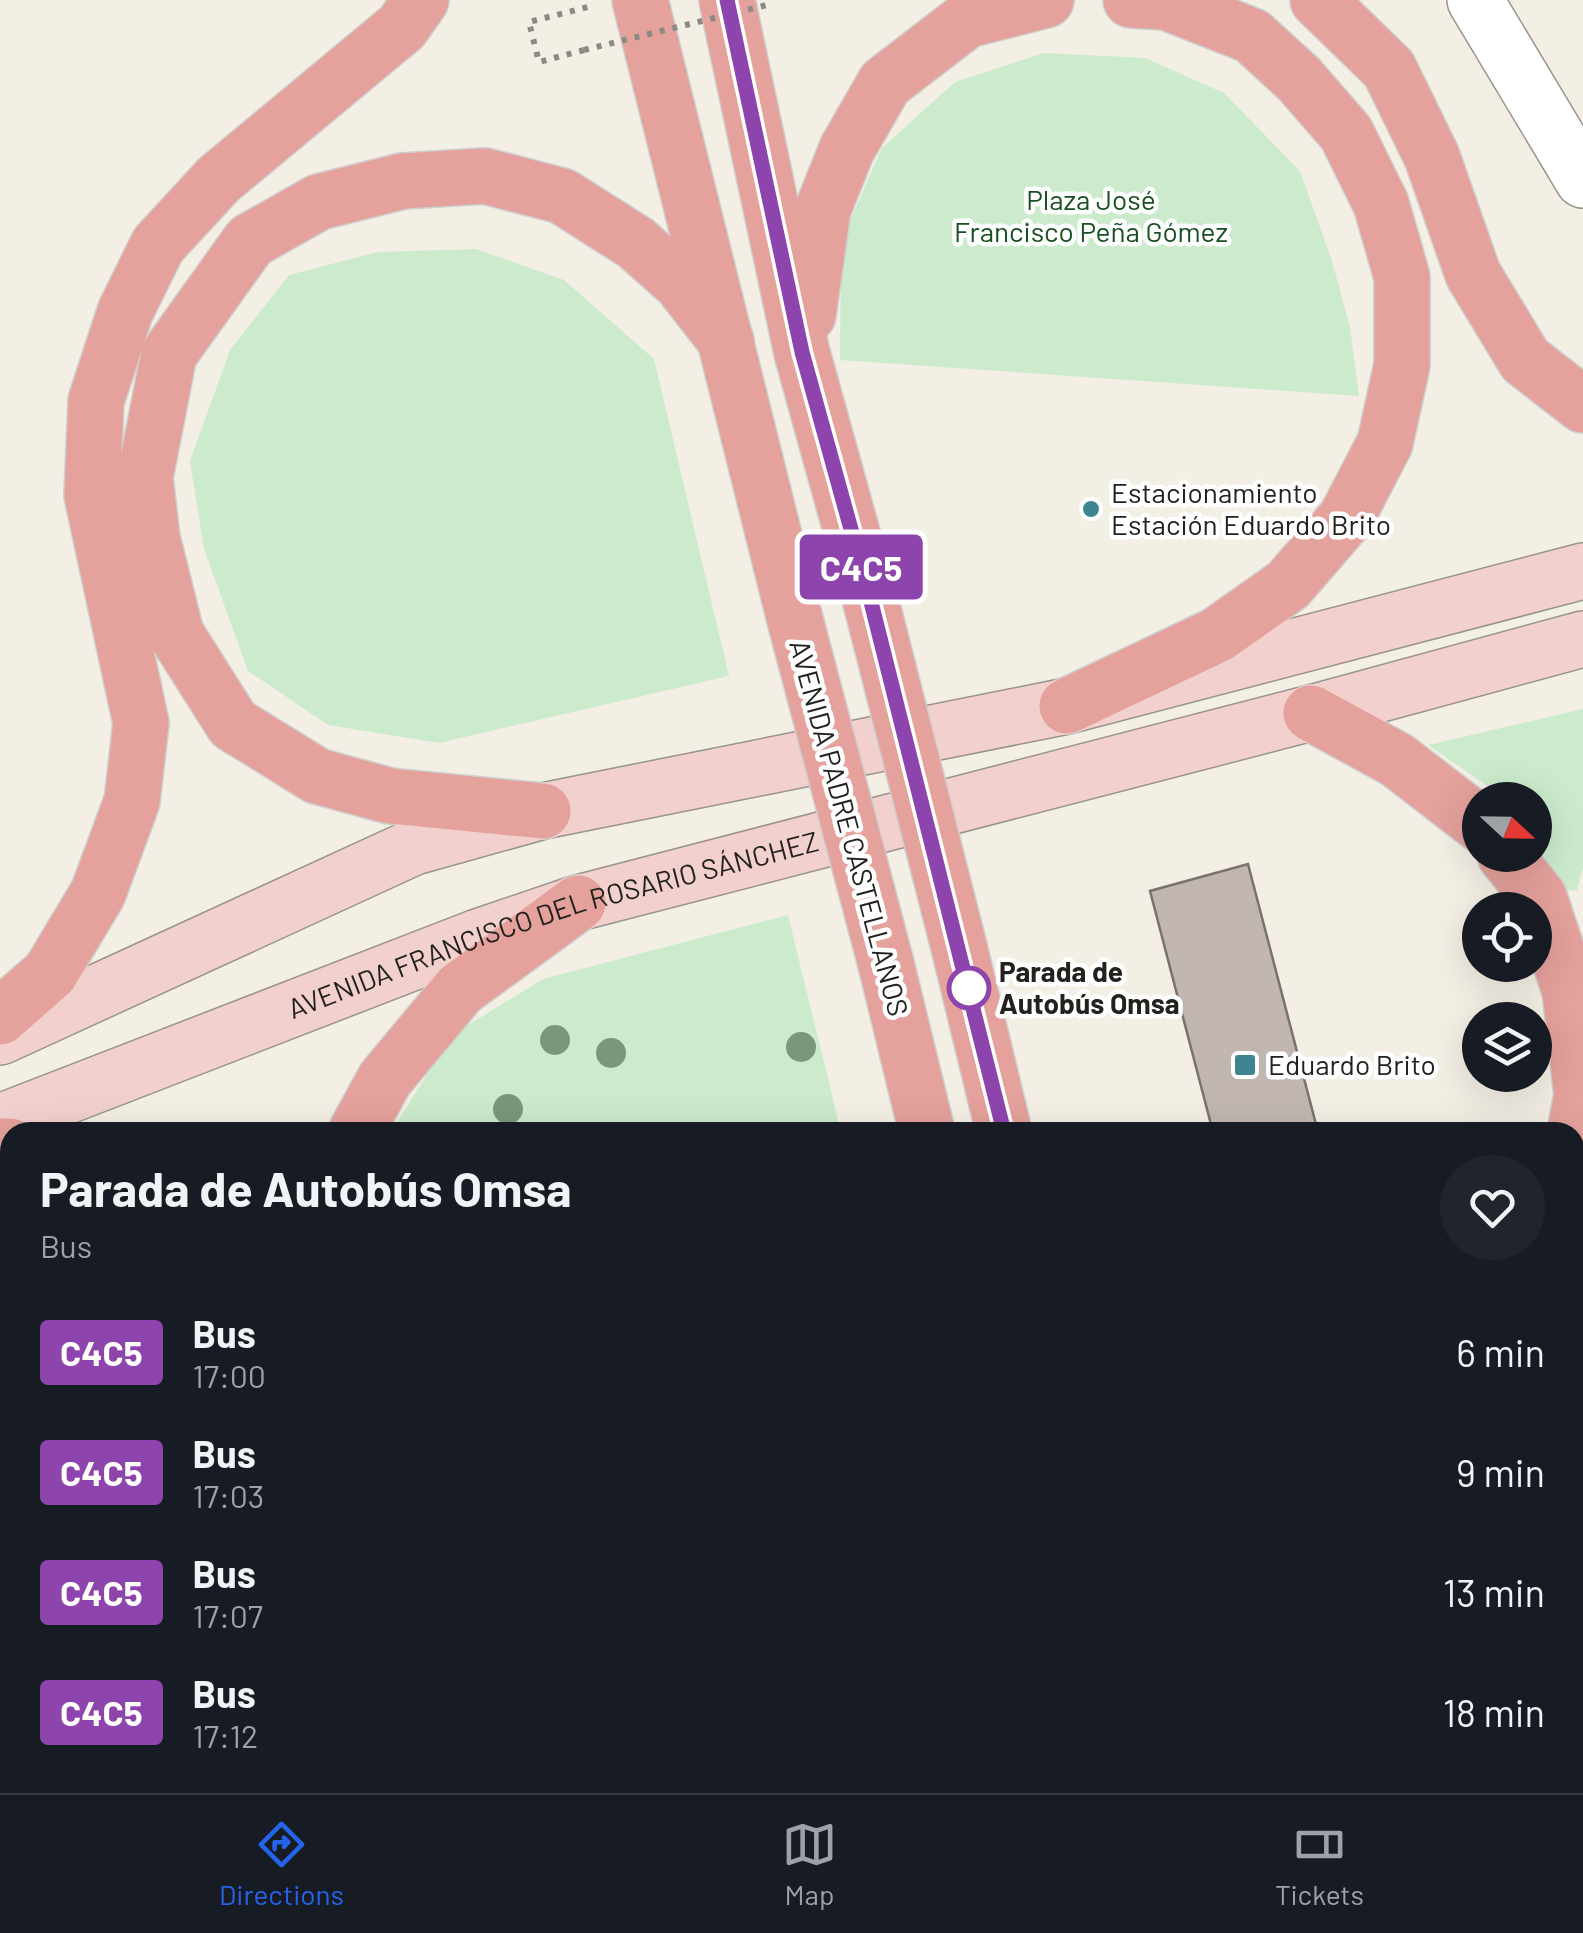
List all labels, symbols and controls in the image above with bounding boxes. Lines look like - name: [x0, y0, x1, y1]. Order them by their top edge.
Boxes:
- park label: Plaza José Francisco Peña Gómez: [954, 182, 1228, 248]
- place label: Estacionamiento Estación Eduardo Brito: [1111, 475, 1391, 541]
- marker: Estacionamiento Estación Eduardo Brito: [1080, 498, 1102, 520]
- line badge: C4C5: [791, 534, 931, 600]
- text: C4C5: [820, 546, 902, 588]
- street label: AVENIDA PADRE CASTELLANOS: [783, 636, 917, 1020]
- north arrow: [1462, 782, 1552, 872]
- map controls: [1462, 782, 1552, 1092]
- street label: AVENIDA FRANCISCO DEL ROSARIO SÁNCHEZ: [283, 823, 822, 1025]
- button: locate: [1462, 892, 1552, 982]
- place label: Parada de Autobús Omsa: [999, 954, 1180, 1020]
- marker: Parada de Autobús Omsa: [948, 967, 990, 1009]
- button: layers: [1462, 1002, 1552, 1092]
- place label: Eduardo Brito: [1268, 1047, 1436, 1081]
- marker: Eduardo Brito: [1232, 1052, 1258, 1078]
- button: heart: [1440, 1155, 1545, 1260]
- text: Parada de Autobús Omsa: [40, 1159, 572, 1217]
- text: Bus: [40, 1226, 92, 1264]
- text: Bus: [193, 1310, 256, 1356]
- text: 6 min: [1456, 1329, 1545, 1375]
- text: C4C5: [60, 1331, 143, 1373]
- text: 17:00: [193, 1356, 266, 1394]
- text: Bus: [193, 1430, 256, 1476]
- text: 9 min: [1456, 1449, 1545, 1495]
- text: C4C5: [60, 1451, 143, 1493]
- text: 17:03: [193, 1476, 264, 1514]
- text: Bus: [193, 1550, 256, 1596]
- text: 13 min: [1443, 1569, 1545, 1615]
- text: C4C5: [60, 1571, 143, 1613]
- text: 17:07: [193, 1596, 263, 1634]
- text: Bus: [193, 1670, 256, 1716]
- text: 18 min: [1443, 1689, 1545, 1735]
- text: C4C5: [60, 1691, 143, 1733]
- text: 17:12: [193, 1716, 258, 1754]
- tab: Directions: [219, 1817, 344, 1911]
- tab: Map: [782, 1817, 837, 1911]
- tab: Tickets: [1275, 1817, 1364, 1911]

